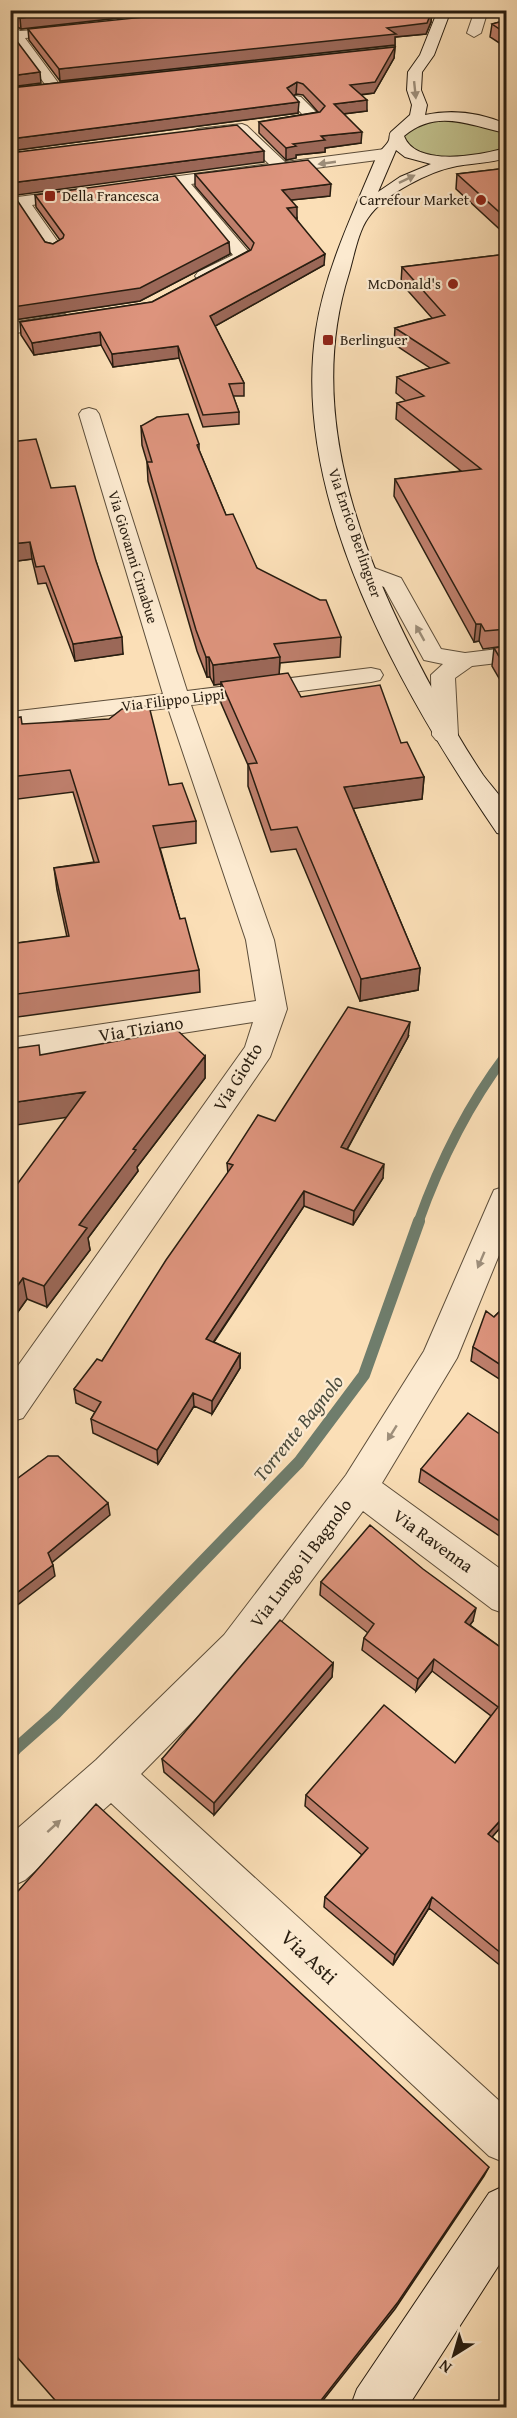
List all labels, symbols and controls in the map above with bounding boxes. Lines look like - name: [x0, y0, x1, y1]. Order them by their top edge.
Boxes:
- one-way arrow: [410, 81, 420, 100]
- one-way arrow: [317, 159, 336, 168]
- one-way arrow: [398, 174, 415, 184]
- place label: Della Francesca: [62, 185, 159, 206]
- marker: Della Francesca: [43, 189, 57, 203]
- place label: Carrefour Market: [359, 189, 470, 210]
- marker: Carrefour Market: [474, 193, 488, 207]
- place label: McDonald's: [368, 273, 441, 294]
- marker: McDonald's: [446, 277, 460, 291]
- place label: Berlinguer: [340, 329, 407, 350]
- marker: Berlinguer: [321, 333, 335, 347]
- street label: Via Enrico Berlinguer: [323, 465, 388, 600]
- street label: Via Giovanni Cimabue: [103, 488, 164, 626]
- one-way arrow: [415, 624, 425, 641]
- street label: Via Filippo Lippi: [120, 683, 226, 716]
- street label: Via Tiziano: [97, 1009, 185, 1049]
- street label: Via Giotto: [206, 1037, 269, 1116]
- one-way arrow: [476, 1252, 486, 1270]
- water label: Torrente Bagnolo: [245, 1368, 350, 1487]
- one-way arrow: [387, 1425, 398, 1441]
- street label: Via Lungo il Bagnolo: [243, 1493, 358, 1633]
- street label: Via Ravenna: [387, 1502, 479, 1579]
- one-way arrow: [46, 1820, 61, 1833]
- street label: Via Asti: [274, 1922, 345, 1991]
- north arrow: [424, 2325, 484, 2385]
- text: N: [433, 2354, 456, 2380]

